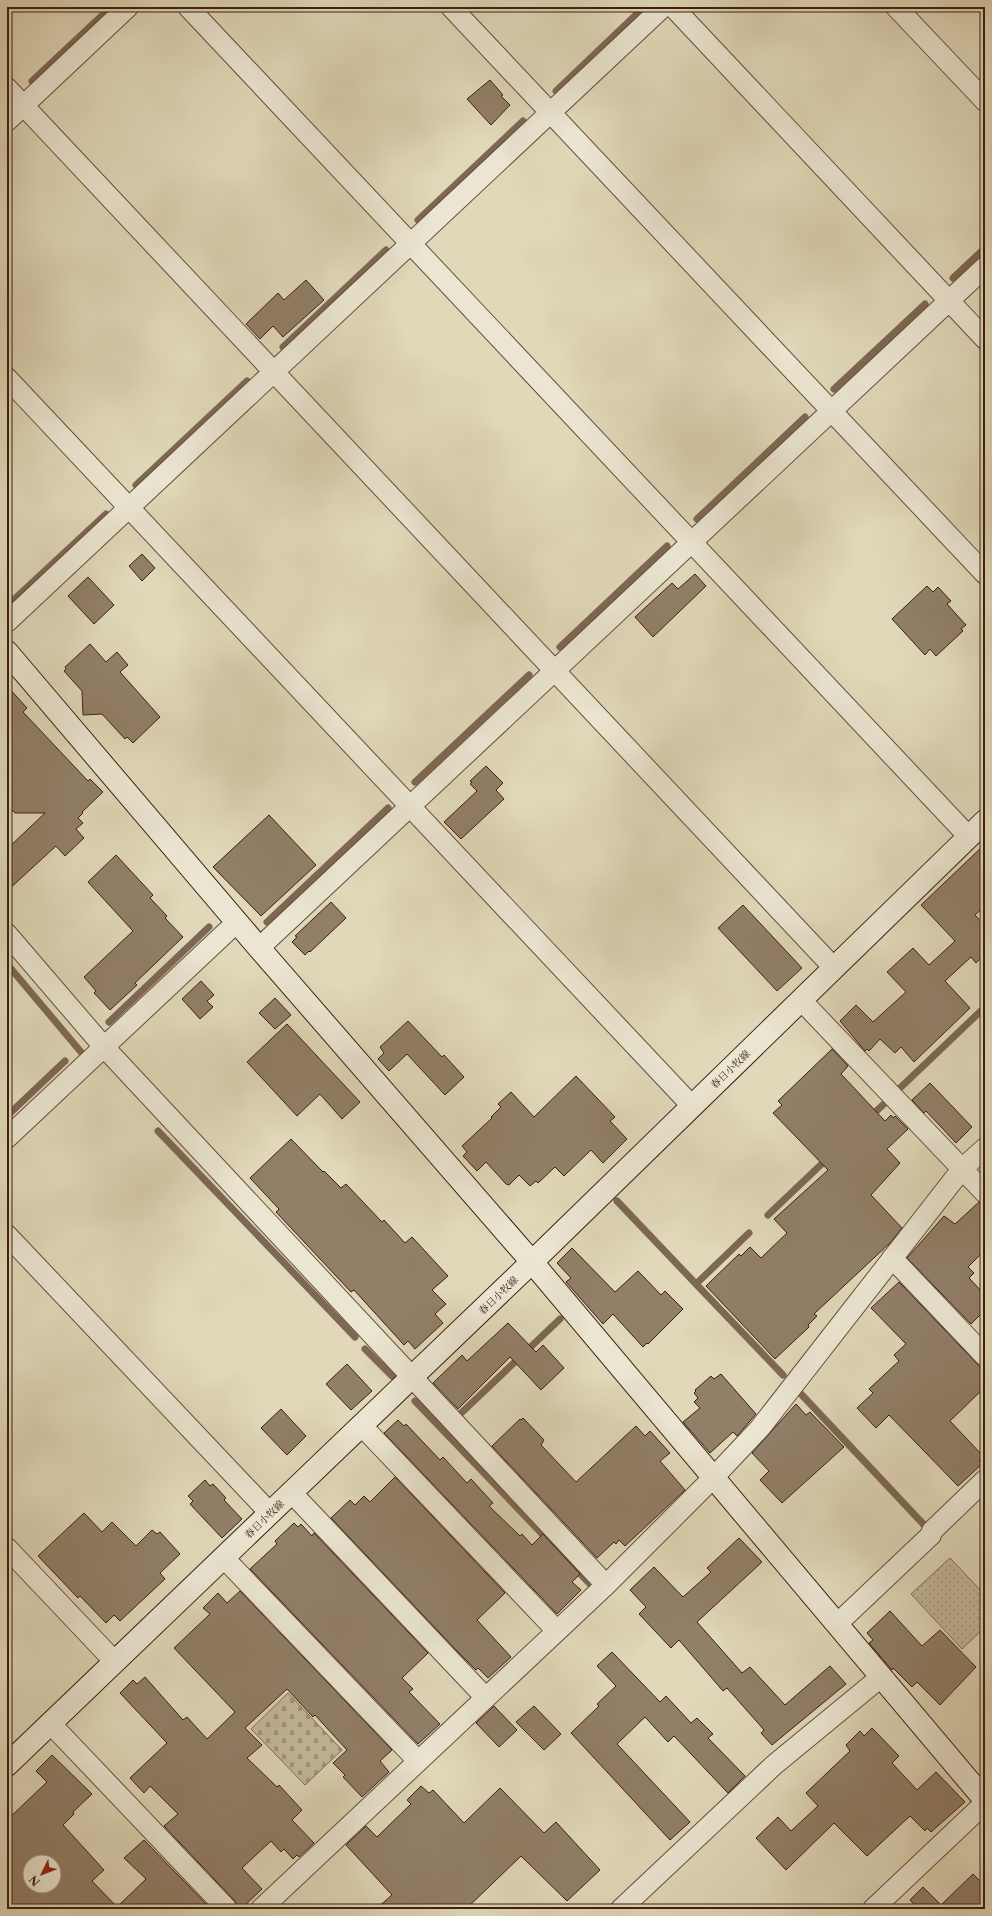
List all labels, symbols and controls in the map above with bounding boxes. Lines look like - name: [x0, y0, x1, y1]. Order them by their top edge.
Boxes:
- street label: 春日小牧線: [708, 1047, 753, 1091]
- street label: 春日小牧線: [476, 1273, 521, 1317]
- street label: 春日小牧線: [242, 1497, 287, 1541]
- north arrow: [22, 1854, 62, 1894]
- text: N: [26, 1872, 43, 1889]

